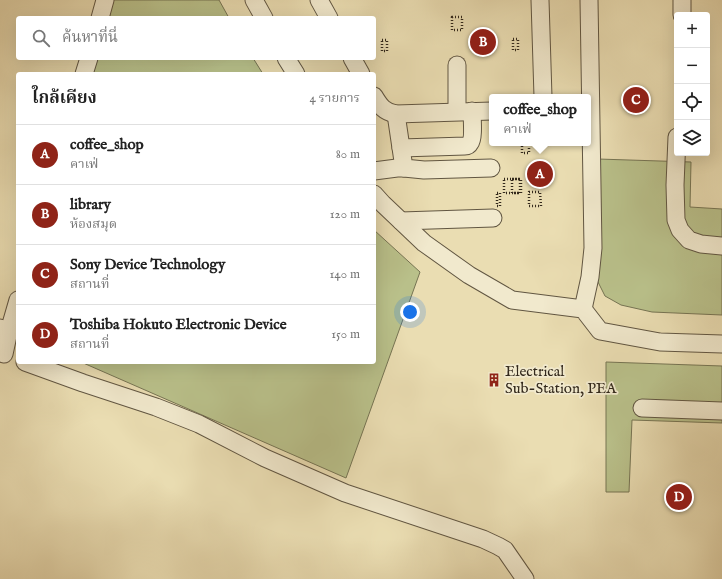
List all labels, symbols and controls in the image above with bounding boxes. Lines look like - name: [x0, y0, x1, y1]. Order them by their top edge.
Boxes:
- map controls: [674, 12, 710, 156]
- button: +: [674, 12, 710, 48]
- search box: [16, 16, 376, 60]
- icon: search: [30, 27, 52, 49]
- pin: B: [470, 27, 496, 57]
- text: ค้นหาที่นี่: [62, 28, 118, 47]
- button: −: [674, 48, 710, 84]
- button: locate: [674, 84, 710, 120]
- pin: C: [623, 85, 649, 115]
- text: ใกล้เคียง: [32, 88, 97, 109]
- text: 4 รายการ: [309, 90, 360, 107]
- popup: [489, 94, 591, 146]
- text: coffee_shop: [503, 100, 577, 119]
- button: layers: [674, 120, 710, 156]
- text: คาเฟ่: [503, 121, 532, 138]
- text: coffee_shop: [70, 135, 144, 154]
- text: A: [41, 146, 49, 163]
- text: 80 m: [336, 146, 360, 163]
- text: คาเฟ่: [70, 156, 98, 173]
- pin: A: [527, 159, 553, 189]
- text: library: [70, 195, 111, 214]
- text: B: [41, 206, 49, 223]
- text: 120 m: [330, 206, 360, 223]
- text: ห้องสมุด: [70, 216, 117, 233]
- text: Sony Device Technology: [70, 255, 225, 274]
- text: C: [40, 266, 50, 283]
- text: 140 m: [330, 266, 360, 283]
- text: สถานที่: [70, 276, 109, 293]
- your location: [400, 302, 420, 322]
- text: Toshiba Hokuto Electronic Device: [70, 315, 287, 334]
- text: D: [40, 326, 50, 343]
- text: 150 m: [331, 326, 360, 343]
- text: สถานที่: [70, 336, 109, 353]
- place label: Electrical Sub-Station, PEA: [505, 362, 617, 398]
- building icon: Electrical Sub-Station, PEA: [486, 372, 502, 388]
- pin: D: [666, 482, 692, 512]

